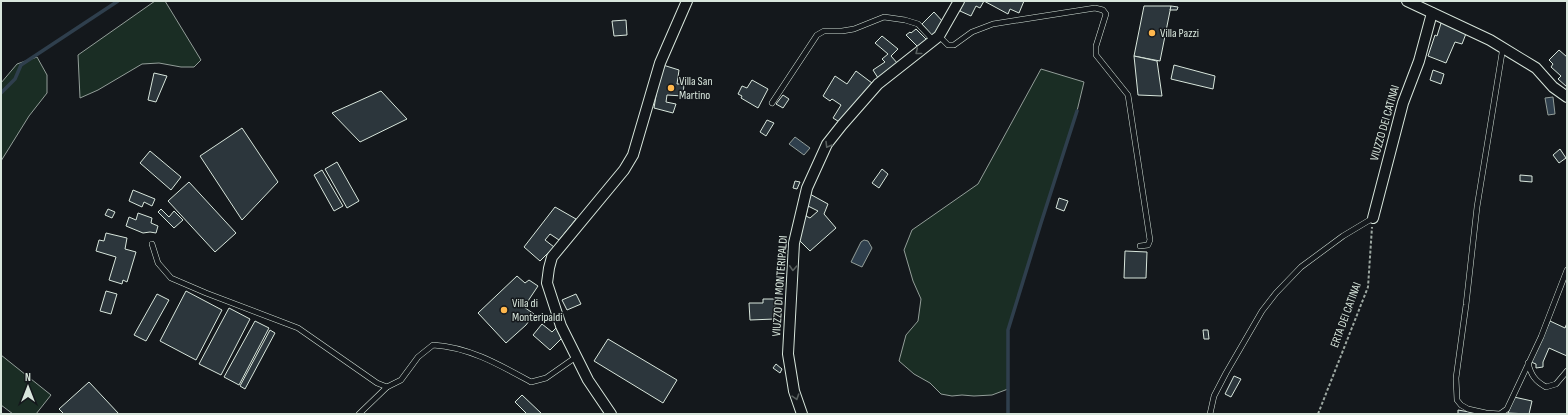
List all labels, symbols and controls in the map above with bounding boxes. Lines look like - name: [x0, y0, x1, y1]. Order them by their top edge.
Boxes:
- place label: Villa Pazzi: [1160, 26, 1199, 41]
- marker: Villa Pazzi: [1147, 28, 1157, 38]
- one-way arrow: [915, 47, 922, 54]
- place label: Villa San Martino: [679, 74, 713, 103]
- marker: Villa San Martino: [666, 83, 676, 93]
- street label: VIUZZO DEI CATINAI: [1367, 83, 1403, 163]
- one-way arrow: [825, 141, 833, 148]
- street label: VIUZZO DI MONTERIPALDI: [769, 235, 791, 337]
- one-way arrow: [788, 265, 797, 271]
- street label: ERTA DEI CATINAI: [1327, 280, 1365, 350]
- place label: Villa di Monteripaldi: [512, 296, 562, 325]
- marker: Villa di Monteripaldi: [499, 305, 509, 315]
- north arrow: [8, 367, 48, 407]
- text: N: [25, 371, 31, 384]
- one-way arrow: [792, 394, 800, 401]

